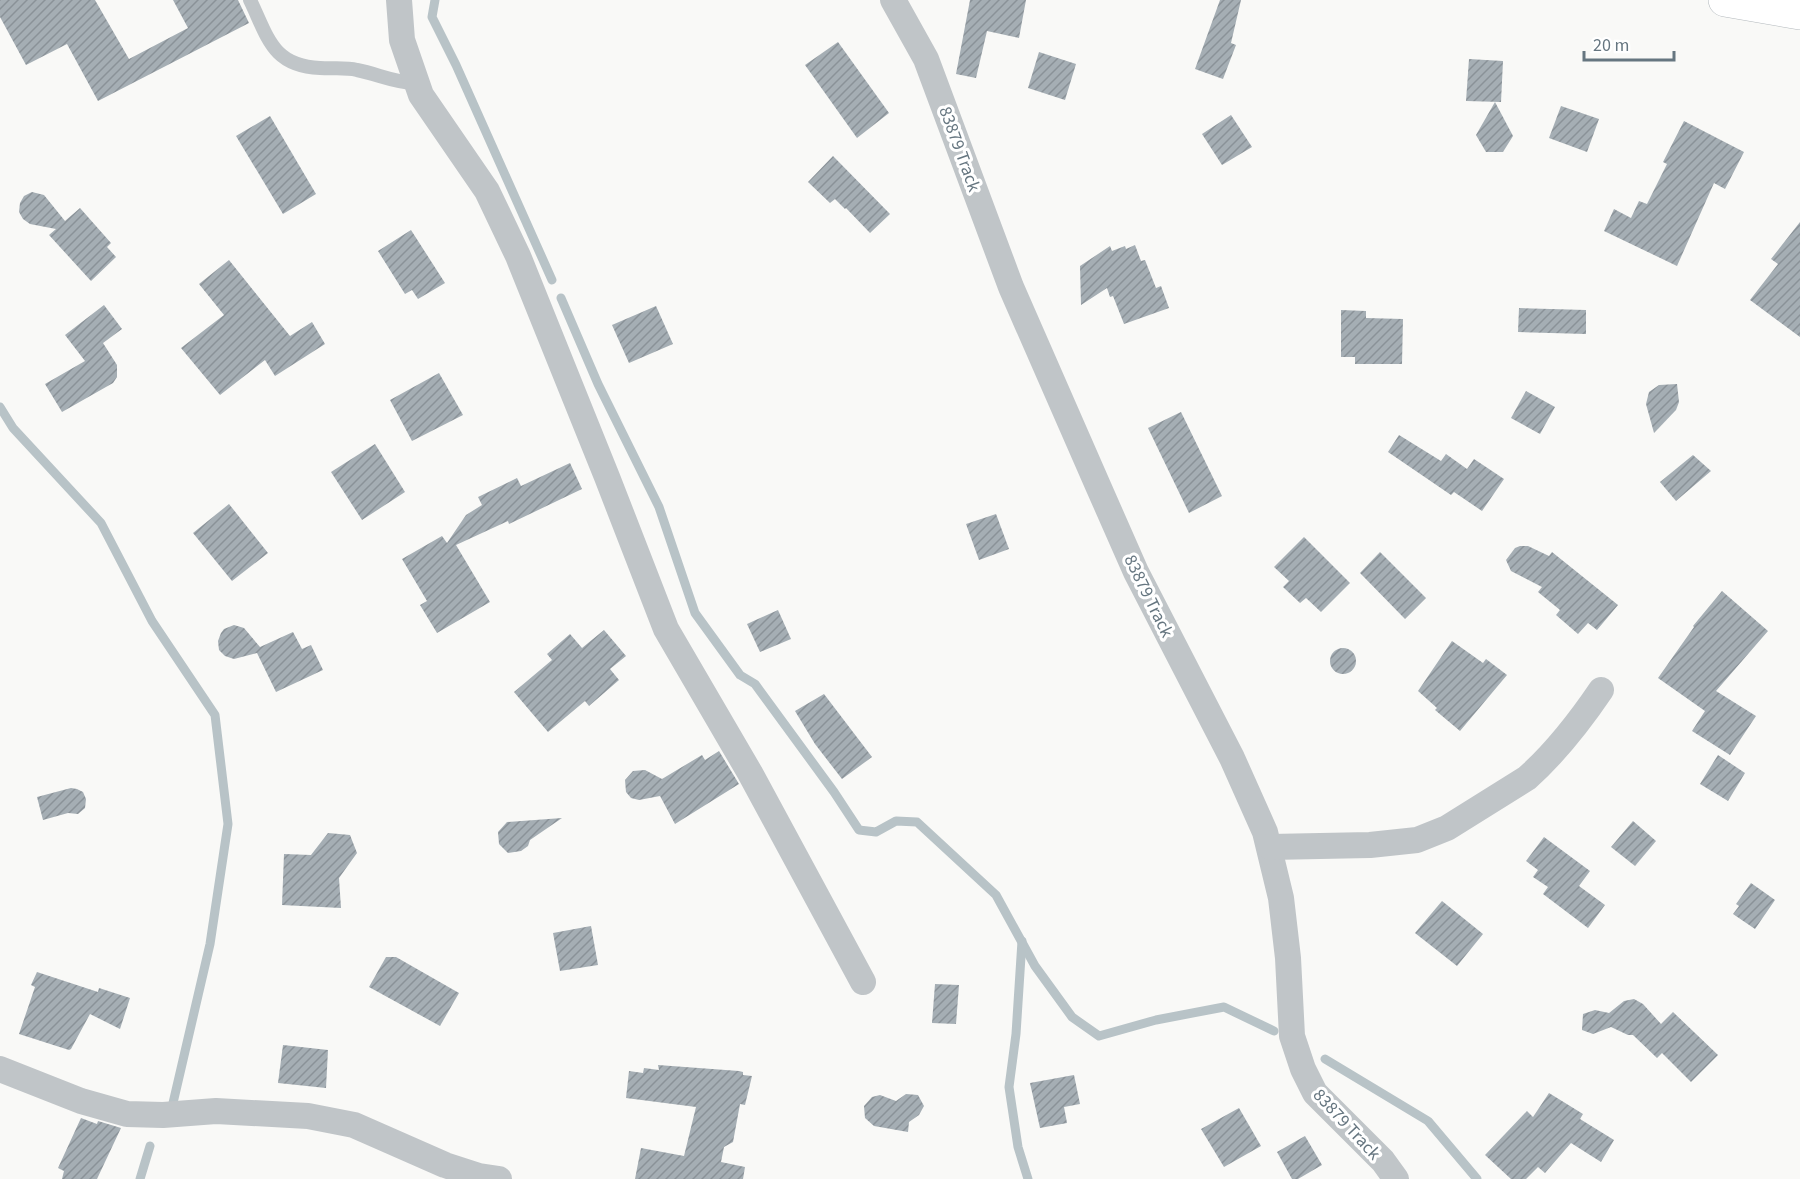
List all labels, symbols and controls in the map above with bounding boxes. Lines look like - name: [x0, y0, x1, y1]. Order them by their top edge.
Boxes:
- scale bar: [1584, 24, 1674, 62]
- text: 20 m: [1593, 33, 1629, 58]
- street label: 83879 Track: [933, 103, 987, 195]
- street label: 83879 Track: [1118, 551, 1179, 642]
- street label: 83879 Track: [1307, 1083, 1386, 1166]

